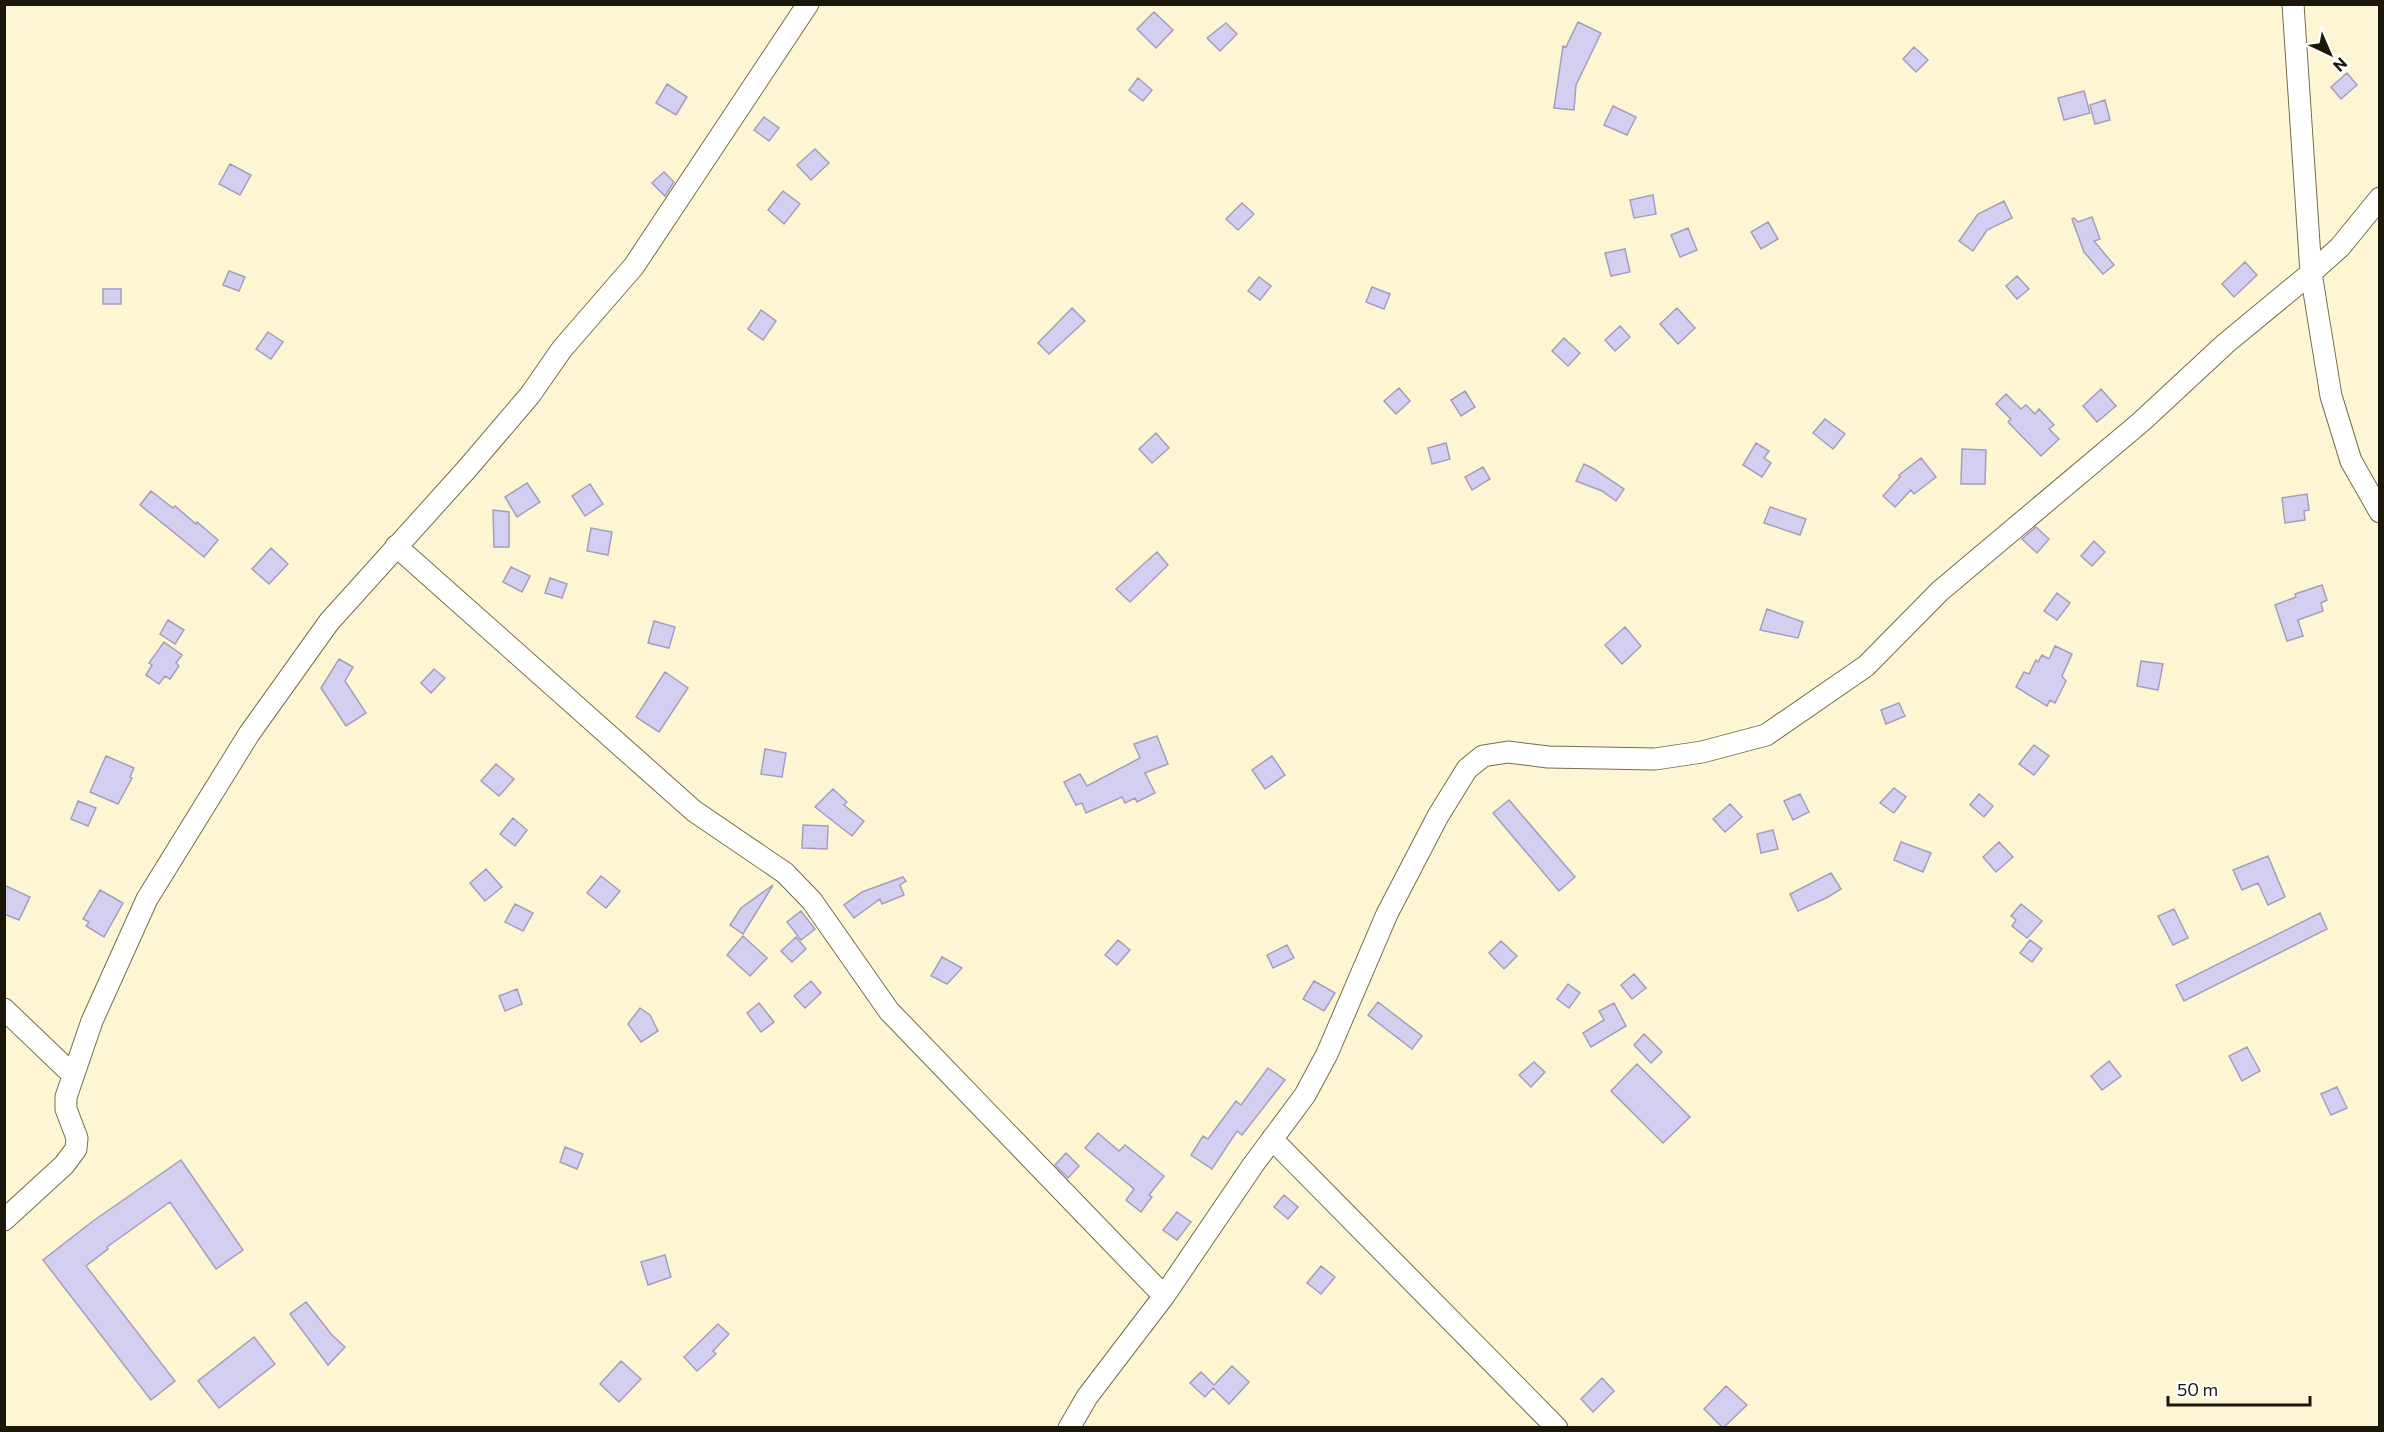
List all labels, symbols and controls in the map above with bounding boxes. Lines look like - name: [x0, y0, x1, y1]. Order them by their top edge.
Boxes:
- north arrow: [2300, 24, 2360, 84]
- text: N: [2330, 54, 2352, 76]
- scale bar: [2168, 1369, 2310, 1407]
- text: 50 m: [2177, 1378, 2218, 1400]

